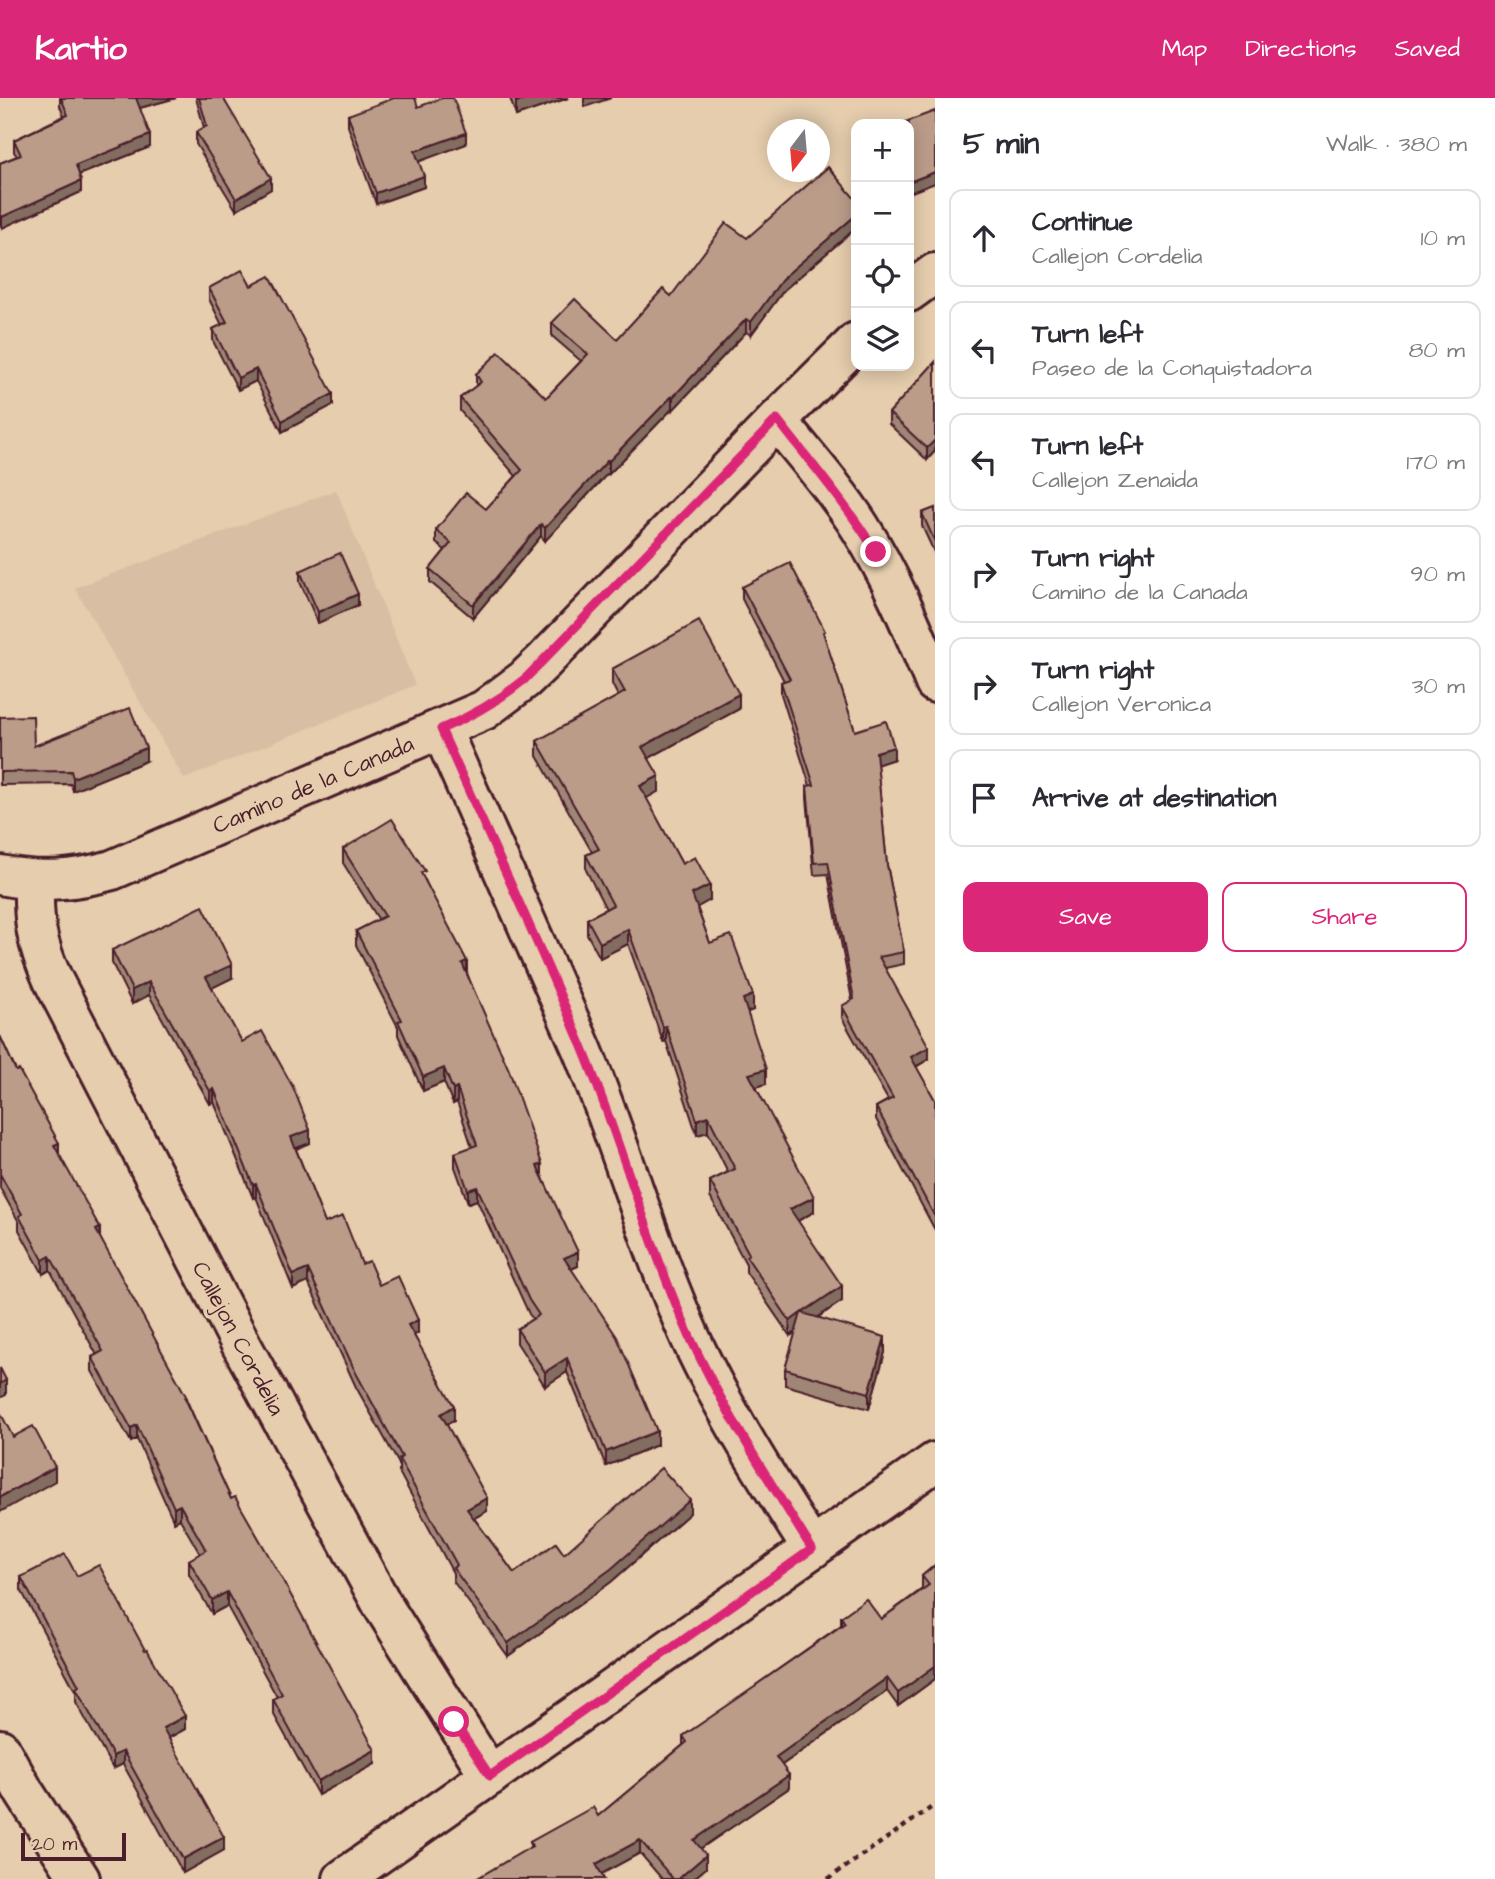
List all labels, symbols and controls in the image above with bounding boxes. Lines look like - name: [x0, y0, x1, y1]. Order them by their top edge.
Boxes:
- text: Kartio: [35, 26, 127, 72]
- text: Map: [1162, 32, 1207, 66]
- text: Directions: [1245, 32, 1357, 66]
- text: Saved: [1395, 32, 1460, 66]
- north arrow: [767, 119, 830, 182]
- map controls: [851, 119, 914, 371]
- button: +: [851, 119, 914, 182]
- text: 5 min: [963, 123, 1039, 165]
- text: Walk · 380 m: [1326, 128, 1467, 160]
- button: −: [851, 182, 914, 245]
- text: Continue: [1032, 204, 1133, 240]
- icon: ahead: [965, 219, 1003, 257]
- text: 10 m: [1420, 222, 1465, 254]
- text: Callejon Cordelia: [1032, 240, 1202, 272]
- button: locate: [851, 245, 914, 308]
- button: layers: [851, 308, 914, 371]
- text: Turn left: [1032, 316, 1143, 352]
- icon: left: [965, 331, 1003, 369]
- text: 80 m: [1408, 334, 1465, 366]
- text: Paseo de la Conquistadora: [1032, 352, 1312, 384]
- text: Turn left: [1032, 428, 1143, 464]
- icon: left: [965, 443, 1003, 481]
- text: 170 m: [1406, 446, 1465, 478]
- text: Callejon Zenaida: [1032, 464, 1198, 496]
- route end: [860, 536, 891, 567]
- text: Turn right: [1032, 540, 1154, 576]
- icon: right: [965, 555, 1003, 593]
- text: 90 m: [1410, 558, 1465, 590]
- text: Camino de la Canada: [1032, 576, 1248, 608]
- text: Turn right: [1032, 652, 1154, 688]
- icon: right: [965, 667, 1003, 705]
- text: 30 m: [1412, 670, 1465, 702]
- text: Callejon Veronica: [1032, 688, 1211, 720]
- street label: Camino de la Canada: [208, 728, 419, 842]
- icon: arrive: [965, 779, 1003, 817]
- text: Arrive at destination: [1032, 780, 1277, 816]
- button: Save: [963, 882, 1208, 952]
- button: Share: [1222, 882, 1467, 952]
- street label: Callejon Cordelia: [184, 1256, 292, 1421]
- route start: [438, 1706, 469, 1737]
- scale bar: [21, 1830, 126, 1862]
- text: 20 m: [32, 1831, 77, 1858]

